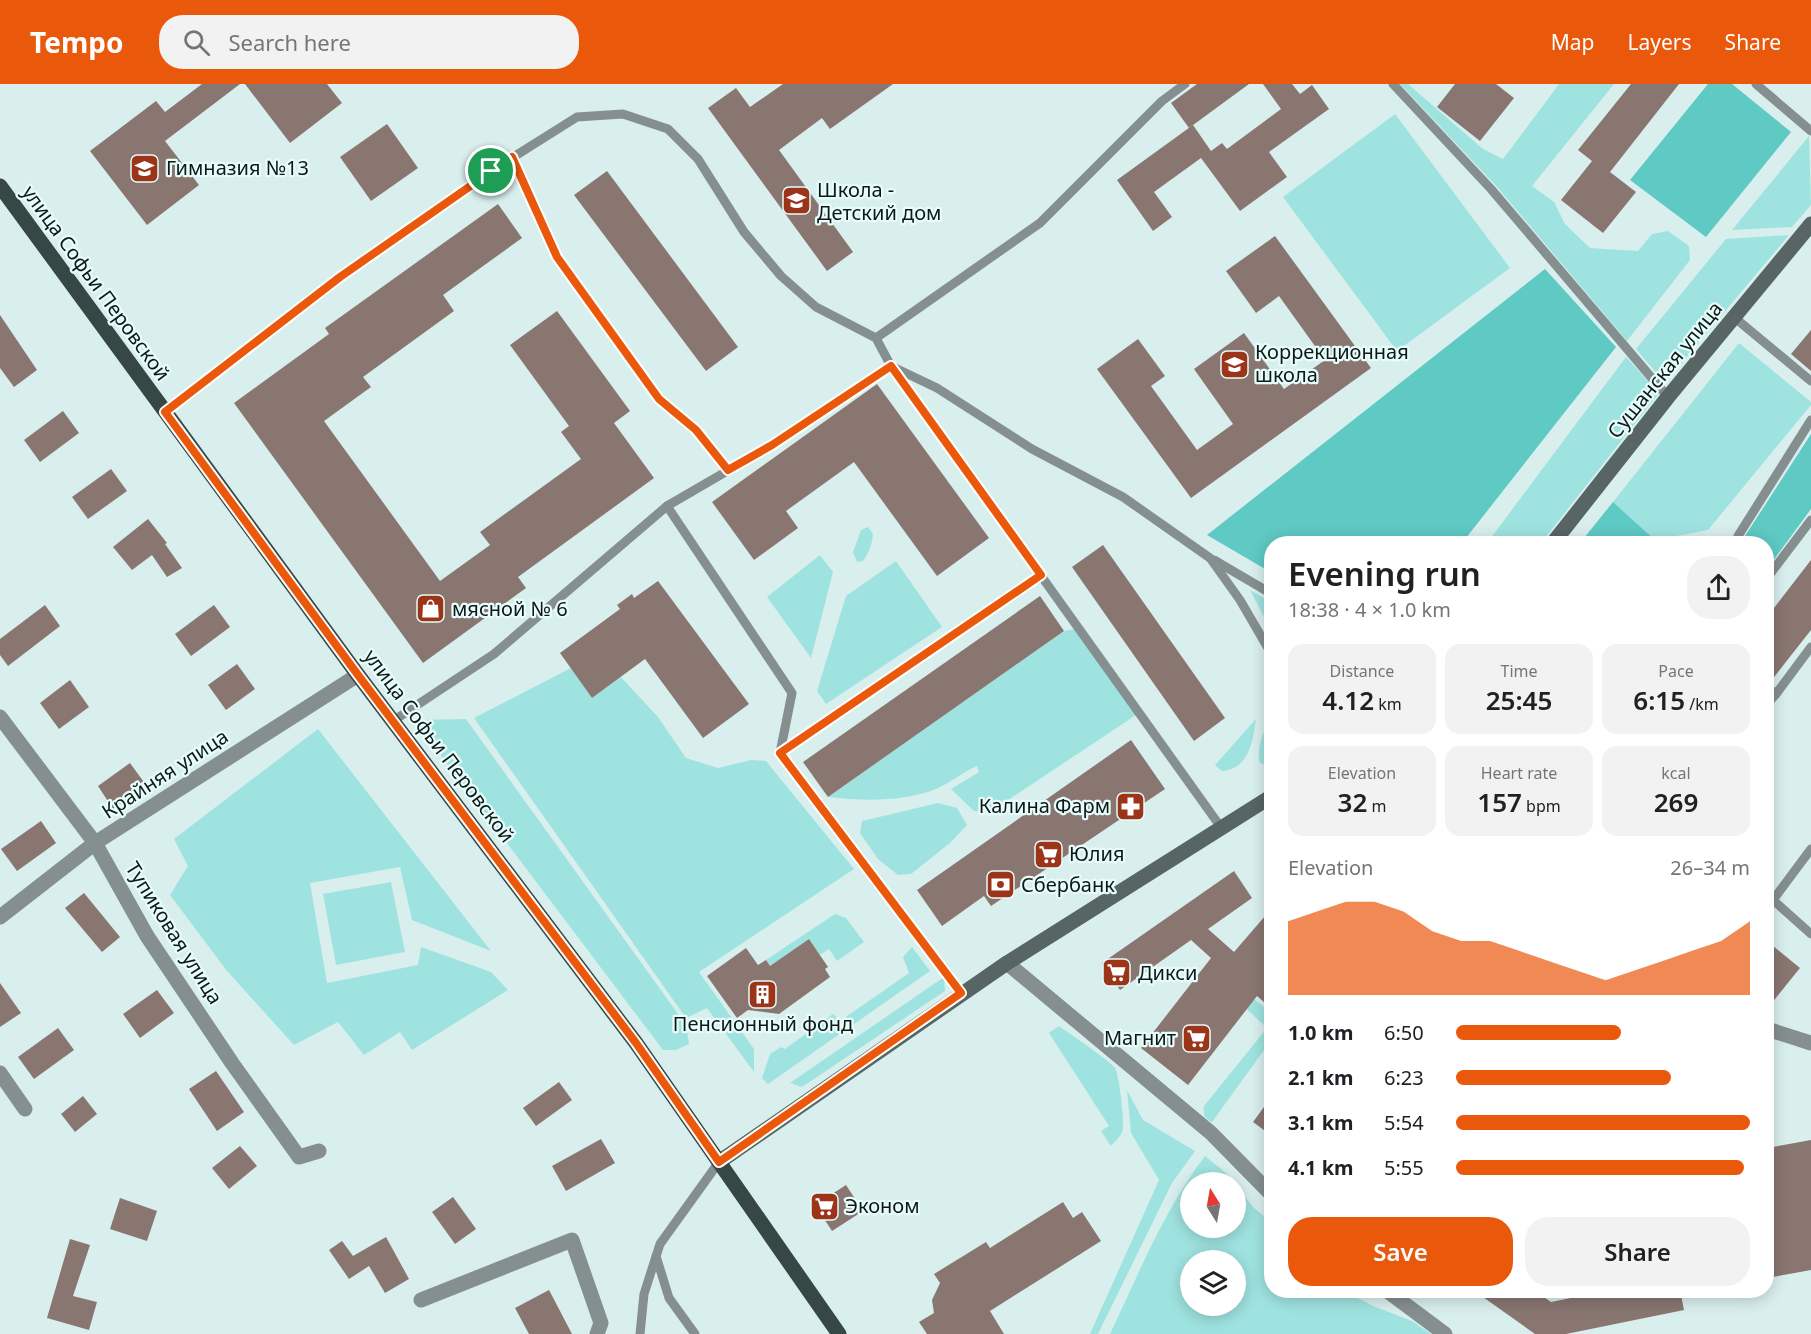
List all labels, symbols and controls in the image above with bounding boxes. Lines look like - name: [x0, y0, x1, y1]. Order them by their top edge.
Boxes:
- search box: [159, 15, 579, 69]
- text: Tempo: [30, 23, 123, 61]
- icon: search: [180, 26, 213, 59]
- text: Search here: [228, 27, 351, 57]
- text: Map: [1551, 28, 1595, 56]
- text: Layers: [1628, 28, 1692, 56]
- text: Share: [1725, 28, 1781, 56]
- pin: [465, 145, 516, 196]
- school or university icon: Гимназия №13: [129, 152, 161, 184]
- place label: Гимназия №13: [166, 154, 309, 181]
- icon: arrive: [474, 154, 507, 187]
- place label: Школа - Детский дом: [817, 176, 941, 226]
- street label: улица Софьи Перовской: [16, 180, 176, 386]
- school or university icon: Школа - Детский дом: [780, 185, 812, 217]
- street label: Сушанская улица: [1601, 296, 1728, 444]
- place label: Коррекционная школа: [1255, 338, 1409, 388]
- school or university icon: Коррекционная школа: [1218, 348, 1250, 380]
- text: Evening run: [1288, 551, 1481, 596]
- button: share: [1687, 556, 1750, 619]
- shop icon: мясной № 6: [415, 593, 447, 625]
- place label: мясной № 6: [452, 595, 568, 622]
- text: 18:38 · 4 × 1.0 km: [1288, 596, 1451, 623]
- street label: улица Софьи Перовской: [358, 644, 521, 848]
- text: Distance: [1330, 660, 1394, 682]
- text: Time: [1500, 660, 1538, 682]
- text: Pace: [1658, 660, 1694, 682]
- text: 4.12: [1322, 682, 1374, 718]
- text: 25:45: [1486, 682, 1552, 718]
- text: 6:15: [1633, 682, 1685, 718]
- text: km: [1374, 693, 1402, 715]
- text: /km: [1685, 693, 1719, 715]
- street label: Крайняя улица: [96, 723, 233, 825]
- text: Elevation: [1328, 762, 1396, 784]
- text: Heart rate: [1481, 762, 1557, 784]
- text: kcal: [1661, 762, 1691, 784]
- text: 32: [1338, 784, 1367, 820]
- text: 157: [1477, 784, 1522, 820]
- text: 269: [1654, 784, 1698, 820]
- pharmacy icon: Калина Фарм: [1115, 790, 1147, 822]
- place label: Калина Фарм: [979, 792, 1110, 819]
- text: m: [1367, 795, 1386, 817]
- text: bpm: [1522, 795, 1561, 817]
- supermarket icon: Юлия: [1032, 838, 1064, 870]
- place label: Юлия: [1069, 840, 1124, 867]
- text: Elevation: [1288, 854, 1373, 881]
- text: 26–34 m: [1670, 854, 1750, 881]
- street label: Тупиковая улица: [120, 856, 229, 1009]
- bank icon: Сбербанк: [984, 869, 1016, 901]
- place label: Сбербанк: [1021, 871, 1115, 898]
- supermarket icon: Дикси: [1101, 957, 1133, 989]
- place label: Дикси: [1138, 959, 1198, 986]
- building icon: Пенсионный фонд: [747, 978, 779, 1010]
- place label: Пенсионный фонд: [673, 1010, 853, 1037]
- text: 1.0 km: [1288, 1019, 1354, 1046]
- text: 6:50: [1384, 1019, 1424, 1046]
- supermarket icon: Магнит: [1181, 1022, 1213, 1054]
- place label: Магнит: [1104, 1024, 1176, 1051]
- text: 2.1 km: [1288, 1064, 1354, 1091]
- text: 6:23: [1384, 1064, 1424, 1091]
- text: 3.1 km: [1288, 1109, 1354, 1136]
- text: 5:54: [1384, 1109, 1424, 1136]
- text: 4.1 km: [1288, 1154, 1354, 1181]
- text: 5:55: [1384, 1154, 1424, 1181]
- north arrow: [1180, 1172, 1246, 1238]
- map controls: [1180, 1172, 1246, 1316]
- supermarket icon: Эконом: [808, 1190, 840, 1222]
- place label: Эконом: [845, 1192, 920, 1219]
- button: Save: [1288, 1217, 1513, 1286]
- button: Share: [1525, 1217, 1750, 1286]
- button: layers: [1180, 1250, 1246, 1316]

